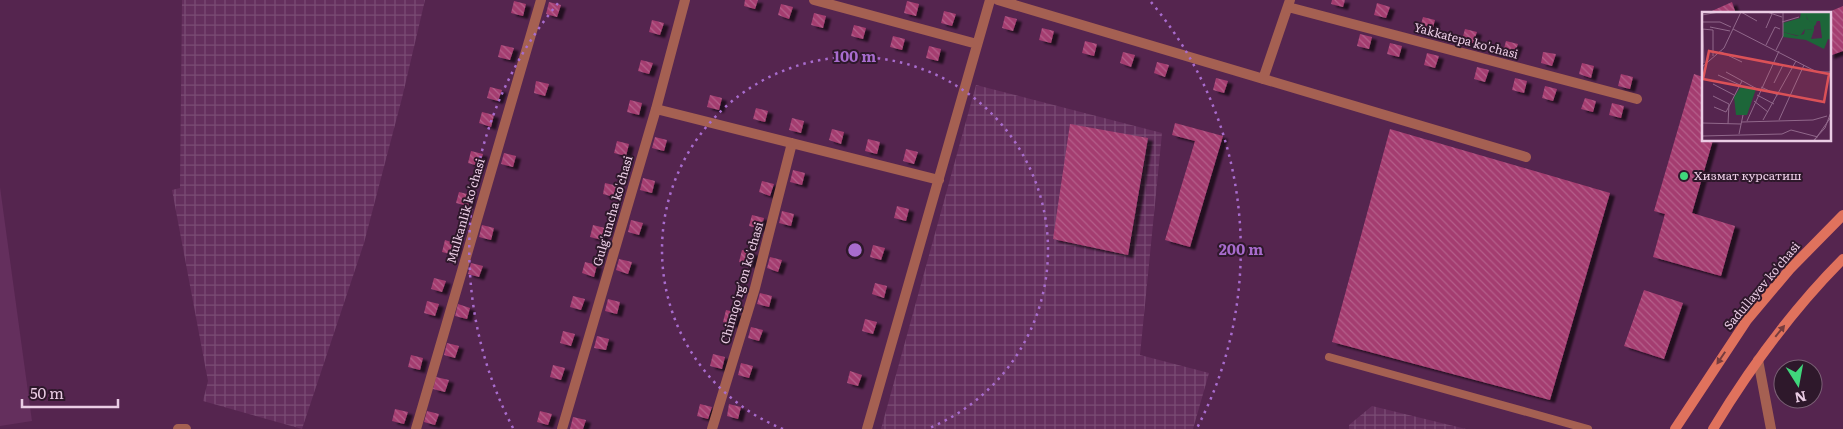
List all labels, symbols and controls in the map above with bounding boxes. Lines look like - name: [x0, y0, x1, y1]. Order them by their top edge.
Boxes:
- inset map: [1702, 12, 1830, 141]
- street label: Yakkatepa ko'chasi: [1412, 17, 1521, 63]
- text: 100 m: [834, 44, 876, 67]
- street label: Gulg'uncha ko'chasi: [588, 153, 636, 268]
- street label: Mulkanlik ko'chasi: [441, 156, 489, 265]
- place label: Хизмат курсатиш: [1694, 166, 1802, 184]
- marker: Хизмат курсатиш: [1678, 170, 1690, 182]
- street label: Chimqo'rg'on ko'chasi: [715, 220, 767, 346]
- text: 200 m: [1219, 237, 1263, 260]
- street label: Sadullayev ko'chasi: [1719, 237, 1804, 333]
- centre of rings: [846, 241, 864, 259]
- one-way arrow: [1774, 325, 1785, 338]
- one-way arrow: [1716, 351, 1726, 365]
- north arrow: [1773, 359, 1823, 409]
- scale bar: [22, 376, 119, 408]
- text: 50 m: [30, 381, 64, 404]
- text: N: [1793, 387, 1808, 409]

